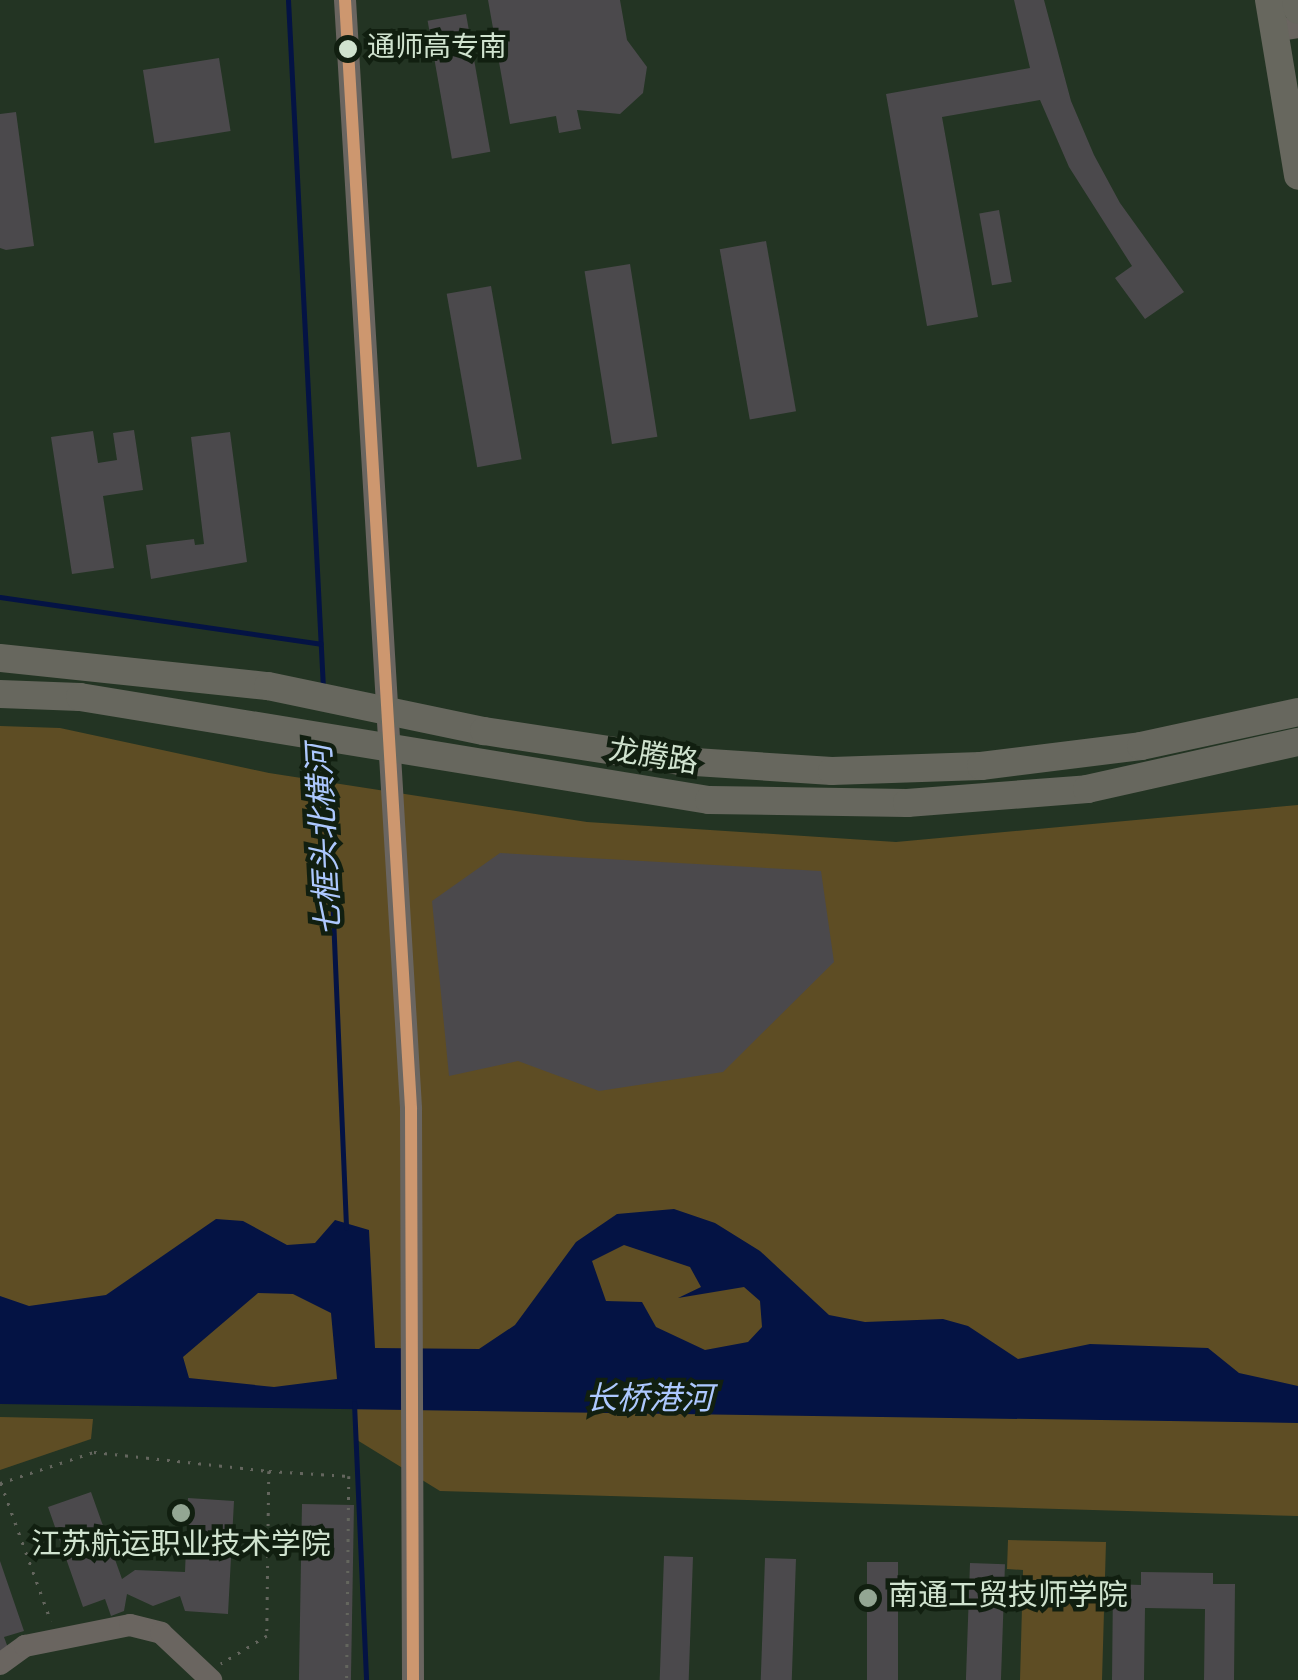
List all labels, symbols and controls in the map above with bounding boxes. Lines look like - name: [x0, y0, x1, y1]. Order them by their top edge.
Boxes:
- place label: 通师高专南: [367, 32, 507, 66]
- marker: 通师高专南: [338, 39, 358, 59]
- street label: 龙腾路: [606, 734, 700, 784]
- water label: 七框头北横河: [303, 743, 351, 937]
- water label: 长桥港河: [585, 1382, 713, 1420]
- marker: 江苏航运职业技术学院: [170, 1502, 192, 1524]
- place label: 江苏航运职业技术学院: [31, 1529, 331, 1565]
- place label: 南通工贸技师学院: [888, 1580, 1128, 1616]
- marker: 南通工贸技师学院: [857, 1587, 879, 1609]

